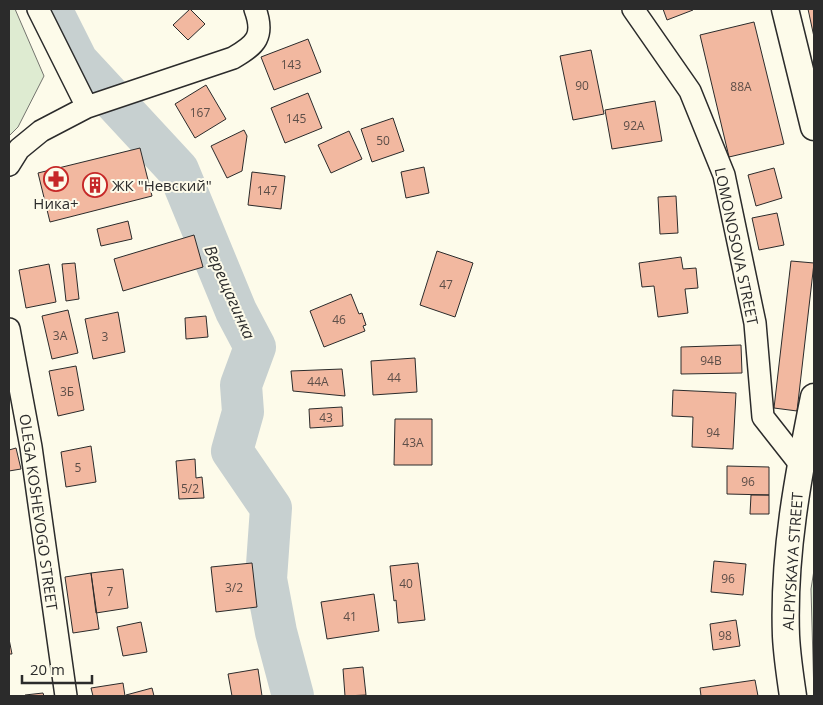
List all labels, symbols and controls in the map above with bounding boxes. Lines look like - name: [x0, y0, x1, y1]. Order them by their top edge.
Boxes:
- house number: 143: [281, 56, 301, 73]
- house number: 90: [575, 77, 589, 94]
- house number: 88А: [730, 78, 752, 95]
- house number: 167: [190, 104, 210, 121]
- house number: 145: [286, 110, 306, 127]
- house number: 92А: [623, 117, 645, 134]
- house number: 50: [376, 132, 390, 149]
- street label: LOMONOSOVA STREET: [711, 165, 764, 327]
- pharmacy icon: Ника+: [43, 166, 69, 192]
- building icon: ЖК "Невский": [82, 172, 108, 198]
- place label: ЖК "Невский": [112, 175, 212, 195]
- house number: 147: [257, 182, 277, 199]
- place label: Ника+: [33, 193, 79, 213]
- water label: Верещагинка: [199, 241, 261, 343]
- house number: 47: [439, 276, 453, 293]
- house number: 46: [332, 311, 346, 328]
- house number: 3А: [53, 327, 68, 344]
- house number: 3: [102, 328, 109, 345]
- house number: 94В: [700, 352, 722, 369]
- house number: 44: [387, 369, 401, 386]
- house number: 44А: [307, 373, 329, 390]
- house number: 3Б: [60, 383, 74, 400]
- house number: 43: [319, 409, 333, 426]
- street label: OLEGA KOSHEVOGO STREET: [15, 412, 63, 612]
- house number: 94: [706, 424, 720, 441]
- house number: 43А: [402, 434, 424, 451]
- house number: 5: [75, 459, 82, 476]
- house number: 96: [741, 473, 755, 490]
- house number: 5/2: [181, 480, 199, 497]
- street label: ALPIYSKAYA STREET: [777, 491, 807, 631]
- house number: 96: [721, 570, 735, 587]
- house number: 40: [399, 575, 413, 592]
- house number: 3/2: [225, 579, 243, 596]
- house number: 7: [107, 583, 114, 600]
- house number: 41: [343, 608, 357, 625]
- house number: 98: [718, 627, 732, 644]
- scale bar: [22, 652, 92, 684]
- text: 20 m: [30, 659, 65, 679]

